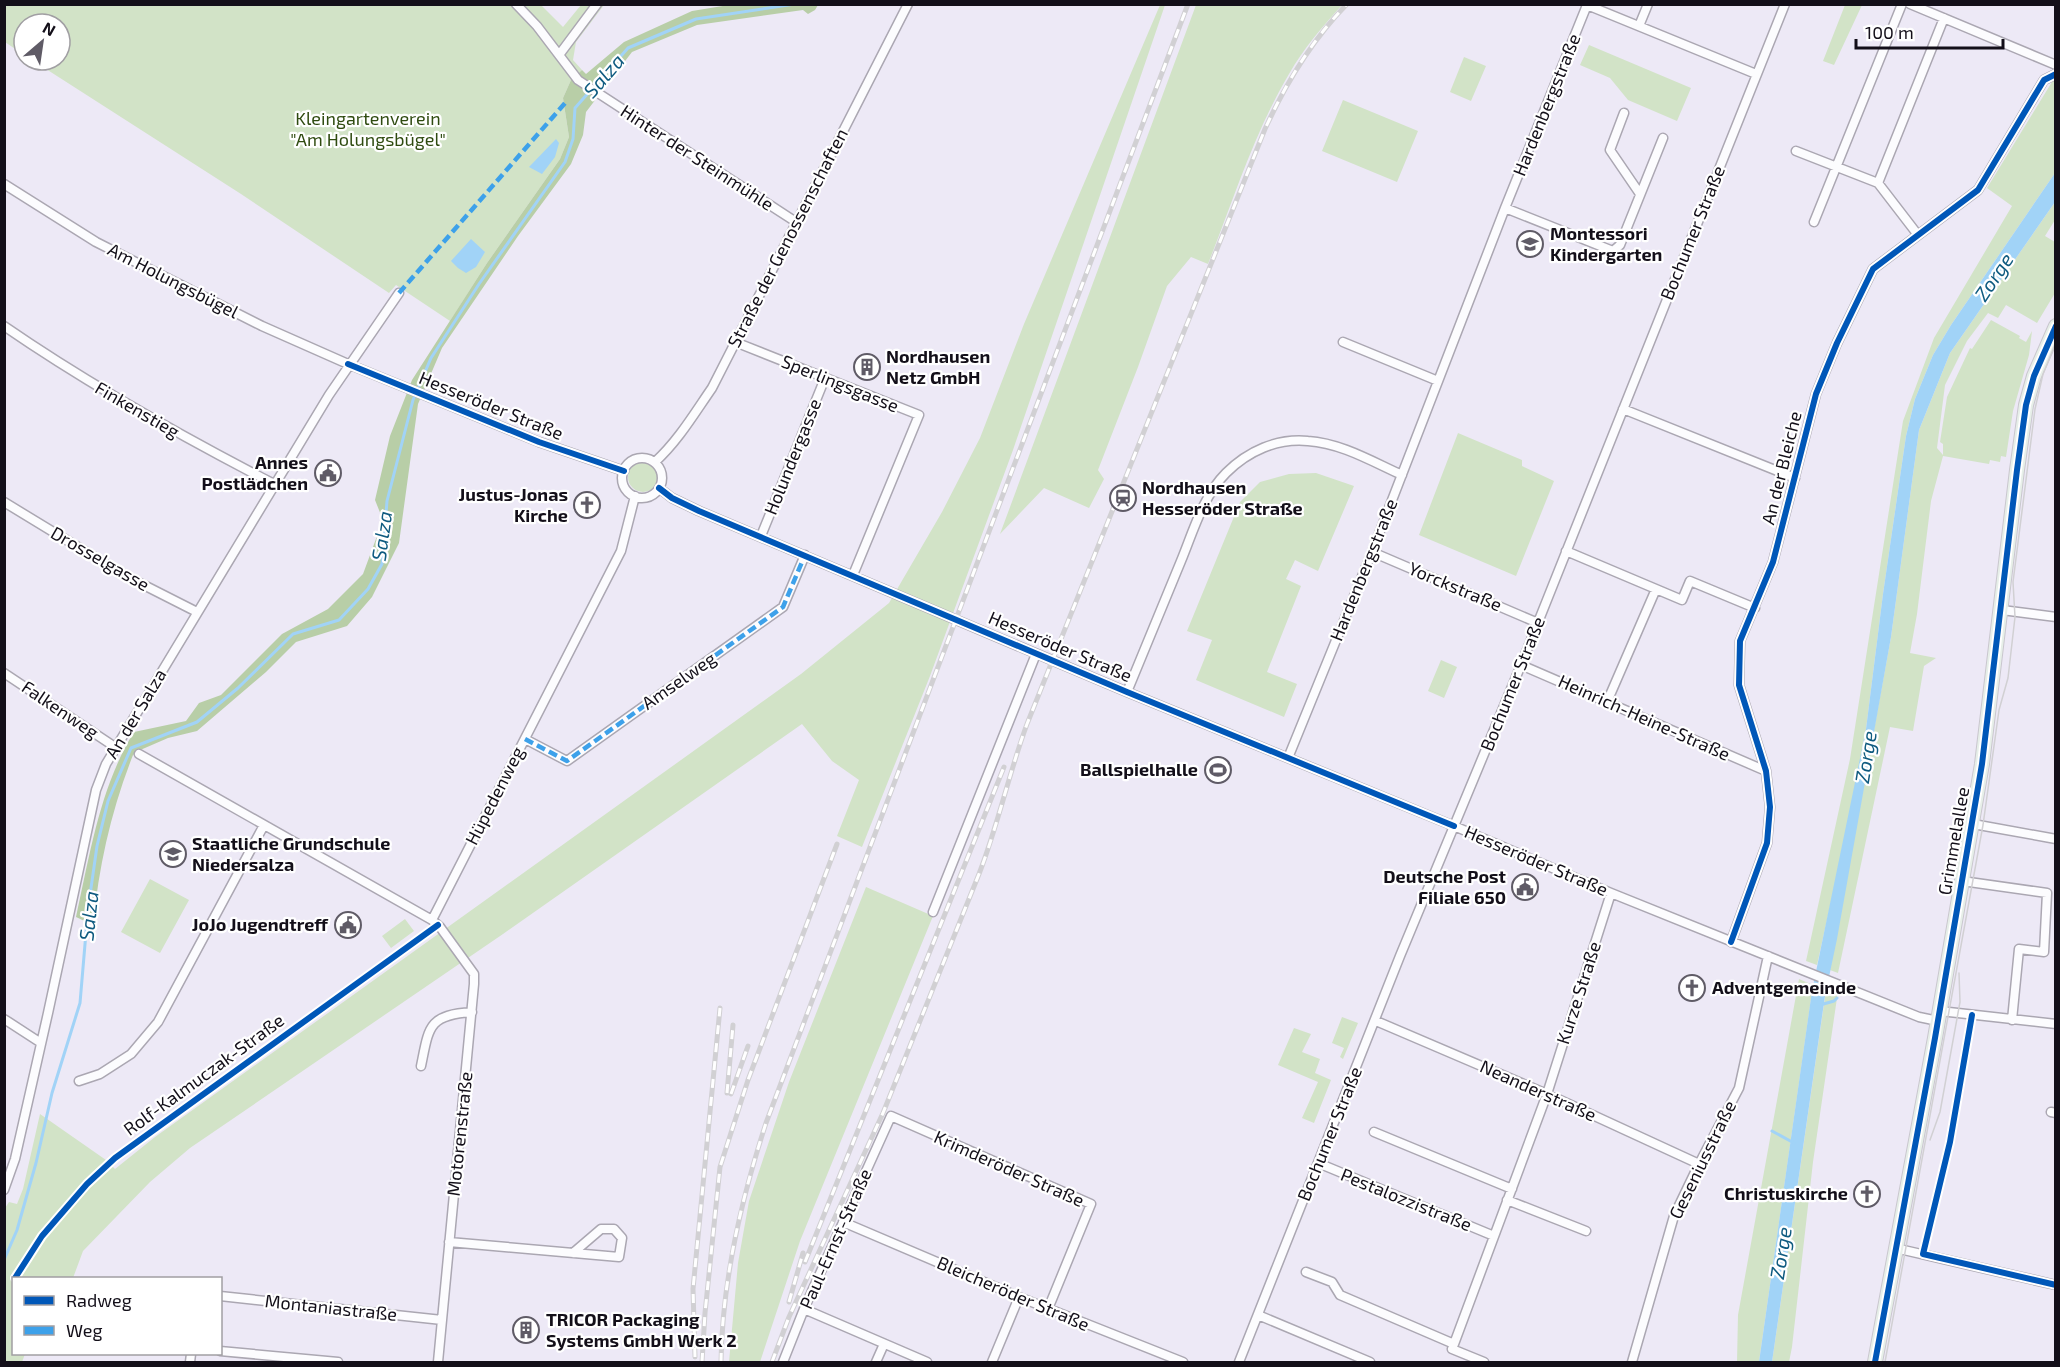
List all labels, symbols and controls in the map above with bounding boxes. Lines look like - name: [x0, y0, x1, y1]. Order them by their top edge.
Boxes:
- north arrow: [12, 12, 72, 72]
- scale bar: [1856, 12, 2003, 50]
- text: N: [40, 17, 59, 40]
- text: 100 m: [1865, 21, 1914, 43]
- street label: Hardenbergstraße: [1508, 30, 1585, 179]
- water label: Salza: [578, 49, 629, 102]
- street label: Hinter der Steinmühle: [617, 99, 778, 215]
- park label: Kleingartenverein "Am Holungsbügel": [290, 107, 446, 150]
- street label: Straße der Genossenschaften: [722, 124, 852, 351]
- street label: Bochumer Straße: [1655, 162, 1729, 303]
- place label: Montessori Kindergarten: [1550, 222, 1662, 265]
- school or university icon: Montessori Kindergarten: [1515, 229, 1545, 259]
- street label: Am Holungsbügel: [104, 238, 243, 323]
- water label: Zorge: [1969, 248, 2018, 305]
- place label: Nordhausen Netz GmbH: [886, 345, 990, 388]
- street label: Sperlingsgasse: [778, 350, 902, 417]
- building icon: Nordhausen Netz GmbH: [852, 352, 882, 382]
- street label: Hesseröder Straße: [416, 366, 567, 444]
- street label: Finkenstieg: [91, 376, 184, 442]
- street label: Holundergasse: [759, 395, 825, 518]
- street label: An der Bleiche: [1756, 409, 1806, 527]
- place label: Annes Postlädchen: [202, 451, 308, 494]
- public building icon: Annes Postlädchen: [313, 458, 343, 488]
- place label: Nordhausen Hesseröder Straße: [1142, 476, 1303, 519]
- place label: Justus-Jonas Kirche: [459, 483, 568, 526]
- station icon: Nordhausen Hesseröder Straße: [1108, 483, 1138, 513]
- church icon: Justus-Jonas Kirche: [572, 490, 602, 520]
- street label: Hardenbergstraße: [1325, 495, 1402, 644]
- water label: Salza: [366, 509, 396, 562]
- street label: Drosselgasse: [47, 521, 154, 595]
- street label: Yorckstraße: [1405, 557, 1505, 616]
- street label: Hesseröder Straße: [985, 606, 1135, 686]
- street label: Bochumer Straße: [1475, 613, 1549, 754]
- street label: Amselweg: [637, 647, 720, 714]
- street label: An der Salza: [100, 665, 171, 762]
- street label: Heinrich-Heine-Straße: [1555, 669, 1734, 765]
- street label: Falkenweg: [18, 675, 103, 743]
- water label: Zorge: [1849, 729, 1881, 785]
- street label: Hüpedenweg: [460, 743, 528, 848]
- sports icon: Ballspielhalle: [1203, 755, 1233, 785]
- place label: Ballspielhalle: [1080, 758, 1198, 780]
- street label: Grimmelallee: [1933, 785, 1973, 897]
- street label: Hesseröder Straße: [1461, 820, 1611, 900]
- place label: Staatliche Grundschule Niedersalza: [192, 832, 391, 875]
- school or university icon: Staatliche Grundschule Niedersalza: [158, 839, 188, 869]
- place label: Deutsche Post Filiale 650: [1383, 865, 1507, 908]
- public building icon: Deutsche Post Filiale 650: [1510, 872, 1540, 902]
- water label: Salza: [73, 890, 103, 942]
- public building icon: JoJo Jugendtreff: [333, 910, 363, 940]
- place label: JoJo Jugendtreff: [192, 913, 329, 935]
- street label: Kurze Straße: [1551, 939, 1605, 1047]
- church icon: Adventgemeinde: [1677, 973, 1707, 1003]
- place label: Adventgemeinde: [1712, 976, 1856, 998]
- street label: Rolf-Kalmuczak-Straße: [119, 1009, 288, 1140]
- street label: Neanderstraße: [1477, 1055, 1600, 1126]
- street label: Bochumer Straße: [1292, 1063, 1366, 1204]
- street label: Motorenstraße: [442, 1071, 476, 1197]
- street label: Geseniusstraße: [1664, 1097, 1740, 1222]
- street label: Krimderöder Straße: [931, 1125, 1088, 1211]
- street label: Pestalozzistraße: [1338, 1163, 1475, 1235]
- street label: Paul-Ernst-Straße: [794, 1165, 876, 1312]
- church icon: Christuskirche: [1852, 1179, 1882, 1209]
- place label: Christuskirche: [1724, 1182, 1848, 1204]
- water label: Zorge: [1764, 1225, 1796, 1281]
- street label: Bleicheröder Straße: [934, 1251, 1093, 1335]
- legend: [12, 1277, 222, 1355]
- text: Radweg: [66, 1289, 132, 1311]
- street label: Montaniastraße: [264, 1289, 398, 1325]
- place label: TRICOR Packaging Systems GmbH Werk 2: [546, 1308, 737, 1351]
- building icon: TRICOR Packaging Systems GmbH Werk 2: [511, 1315, 541, 1345]
- text: Weg: [66, 1319, 102, 1341]

